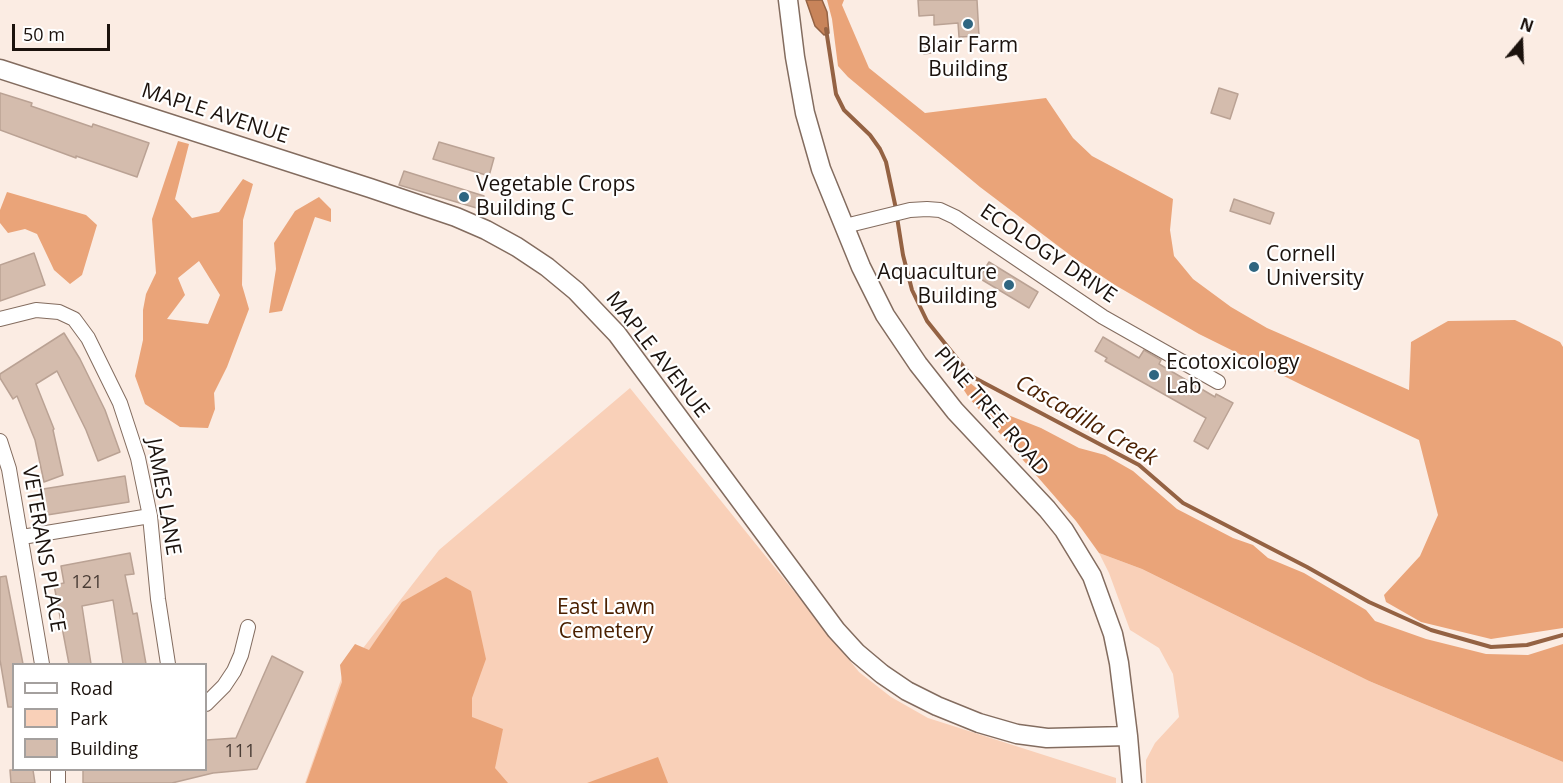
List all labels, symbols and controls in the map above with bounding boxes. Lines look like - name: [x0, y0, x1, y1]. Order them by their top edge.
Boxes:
- scale bar: [15, 12, 112, 50]
- north arrow: [1491, 12, 1551, 72]
- text: N: [1517, 12, 1537, 37]
- marker: Blair Farm Building: [961, 17, 975, 31]
- text: 50 m: [23, 22, 65, 46]
- place label: Blair Farm Building: [918, 33, 1018, 83]
- street label: MAPLE AVENUE: [138, 78, 292, 150]
- place label: Vegetable Crops Building C: [476, 172, 635, 222]
- marker: Vegetable Crops Building C: [457, 190, 471, 204]
- street label: ECOLOGY DRIVE: [975, 199, 1121, 309]
- place label: Cornell University: [1266, 242, 1364, 292]
- place label: Aquaculture Building: [877, 260, 997, 310]
- marker: Cornell University: [1247, 260, 1261, 274]
- marker: Aquaculture Building: [1002, 278, 1016, 292]
- street label: MAPLE AVENUE: [600, 287, 714, 423]
- street label: PINE TREE ROAD: [928, 342, 1054, 482]
- place label: Ecotoxicology Lab: [1166, 350, 1299, 400]
- marker: Ecotoxicology Lab: [1147, 368, 1161, 382]
- water label: Cascadilla Creek: [1011, 370, 1161, 472]
- street label: JAMES LANE: [140, 437, 186, 557]
- street label: VETERANS PLACE: [16, 464, 70, 634]
- house number: 121: [72, 572, 102, 594]
- park label: East Lawn Cemetery: [557, 595, 655, 645]
- legend: [12, 663, 207, 771]
- text: Road: [70, 676, 113, 700]
- text: Park: [70, 706, 108, 730]
- text: Building: [70, 736, 138, 760]
- house number: 111: [225, 741, 255, 763]

